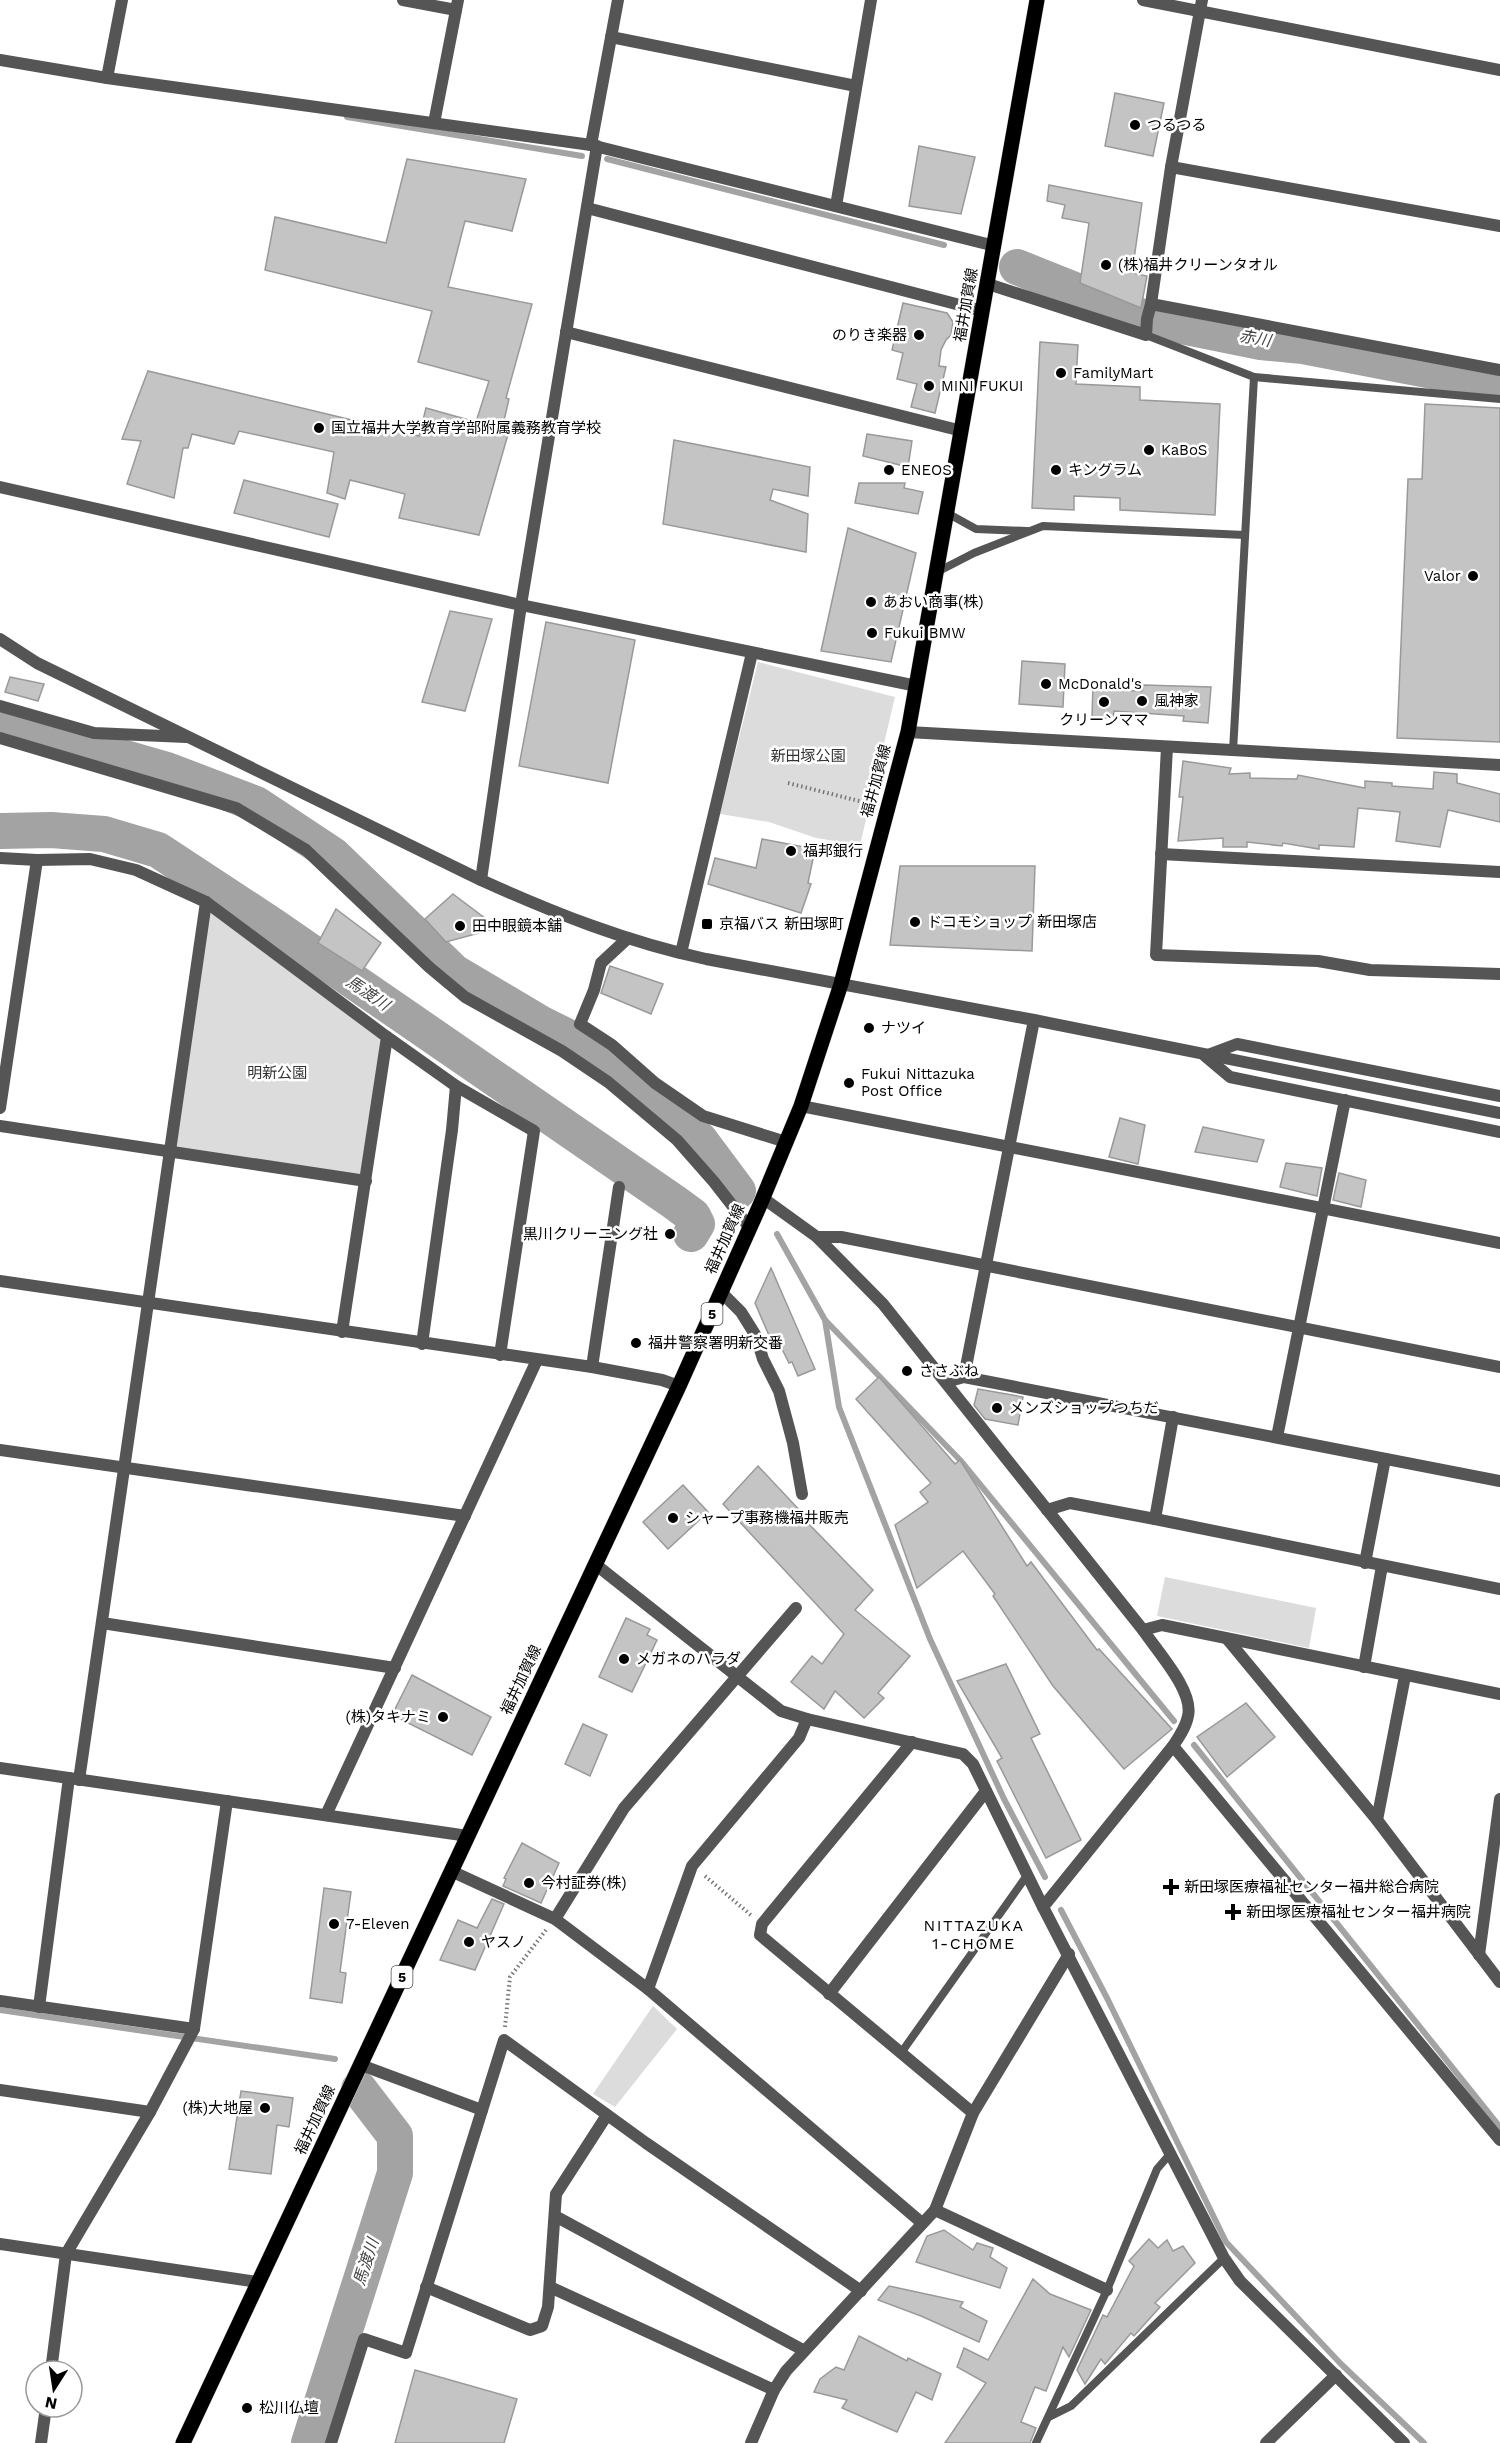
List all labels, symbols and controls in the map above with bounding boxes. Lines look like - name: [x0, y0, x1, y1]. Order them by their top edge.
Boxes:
- place label: つるつる: [1147, 116, 1206, 134]
- marker: つるつる: [1128, 118, 1142, 132]
- place label: (株)福井クリーンタオル: [1118, 256, 1278, 274]
- marker: (株)福井クリーンタオル: [1099, 258, 1113, 272]
- street label: 福井加賀線: [951, 266, 981, 344]
- place label: のりき楽器: [832, 326, 907, 344]
- water label: 赤川: [1238, 326, 1274, 350]
- marker: のりき楽器: [912, 328, 926, 342]
- place label: FamilyMart: [1073, 364, 1154, 382]
- marker: FamilyMart: [1054, 366, 1068, 380]
- place label: MINI FUKUI: [941, 377, 1024, 395]
- marker: MINI FUKUI: [922, 379, 936, 393]
- place label: 国立福井大学教育学部附属義務教育学校: [331, 419, 601, 437]
- marker: 国立福井大学教育学部附属義務教育学校: [312, 421, 326, 435]
- place label: KaBoS: [1161, 441, 1207, 459]
- marker: KaBoS: [1142, 443, 1156, 457]
- place label: ENEOS: [901, 461, 952, 479]
- place label: キングラム: [1068, 461, 1142, 479]
- marker: ENEOS: [882, 463, 896, 477]
- marker: キングラム: [1049, 463, 1063, 477]
- place label: Valor: [1424, 567, 1461, 585]
- marker: Valor: [1466, 569, 1480, 583]
- place label: あおい商事(株): [883, 593, 984, 611]
- marker: あおい商事(株): [864, 595, 878, 609]
- place label: Fukui BMW: [884, 624, 966, 642]
- marker: Fukui BMW: [865, 626, 879, 640]
- place label: McDonald's: [1058, 675, 1142, 693]
- marker: McDonald's: [1039, 677, 1053, 691]
- place label: 風神家: [1154, 692, 1199, 710]
- marker: 風神家: [1135, 694, 1149, 708]
- marker: クリーンママ: [1097, 695, 1111, 709]
- place label: クリーンママ: [1059, 711, 1149, 729]
- street label: 福井加賀線: [858, 742, 894, 820]
- park label: 新田塚公園: [770, 747, 846, 765]
- place label: 福邦銀行: [803, 842, 863, 860]
- marker: 福邦銀行: [784, 844, 798, 858]
- place label: ドコモショップ 新田塚店: [927, 913, 1097, 931]
- place label: 京福バス 新田塚町: [719, 915, 844, 933]
- marker: ドコモショップ 新田塚店: [908, 915, 922, 929]
- place label: 田中眼鏡本舗: [472, 917, 562, 935]
- marker: 京福バス 新田塚町: [700, 917, 714, 931]
- marker: 田中眼鏡本舗: [453, 919, 467, 933]
- water label: 馬渡川: [343, 972, 395, 1015]
- place label: ナツイ: [881, 1019, 926, 1037]
- marker: ナツイ: [862, 1021, 876, 1035]
- park label: 明新公園: [247, 1064, 307, 1082]
- place label: Fukui Nittazuka Post Office: [861, 1065, 975, 1100]
- marker: Fukui Nittazuka Post Office: [842, 1076, 856, 1090]
- street label: 福井加賀線: [702, 1201, 748, 1277]
- place label: 黒川クリーニング社: [523, 1225, 658, 1243]
- marker: 黒川クリーニング社: [663, 1227, 677, 1241]
- road number: 5: [702, 1303, 722, 1325]
- place label: 福井警察署明新交番: [648, 1334, 783, 1352]
- marker: 福井警察署明新交番: [629, 1336, 643, 1350]
- place label: ささぶね: [919, 1362, 979, 1380]
- marker: ささぶね: [900, 1364, 914, 1378]
- place label: メンズショップつちだ: [1009, 1399, 1159, 1417]
- marker: メンズショップつちだ: [990, 1401, 1004, 1415]
- place label: シャープ事務機福井販売: [685, 1509, 849, 1527]
- marker: シャープ事務機福井販売: [666, 1511, 680, 1525]
- street label: 福井加賀線: [497, 1642, 545, 1718]
- place label: メガネのハラダ: [636, 1650, 741, 1668]
- marker: メガネのハラダ: [617, 1652, 631, 1666]
- place label: (株)タキナミ: [345, 1708, 431, 1726]
- marker: (株)タキナミ: [436, 1710, 450, 1724]
- place label: 今村証券(株): [541, 1874, 627, 1892]
- marker: 今村証券(株): [522, 1876, 536, 1890]
- marker: 新田塚医療福祉センター福井総合病院: [1162, 1878, 1180, 1896]
- place label: 新田塚医療福祉センター福井総合病院: [1184, 1878, 1439, 1896]
- marker: 新田塚医療福祉センター福井病院: [1224, 1903, 1242, 1921]
- place label: 新田塚医療福祉センター福井病院: [1246, 1903, 1471, 1921]
- place label: 7-Eleven: [346, 1915, 410, 1933]
- district label: NITTAZUKA 1-CHOME: [924, 1916, 1024, 1953]
- marker: 7-Eleven: [327, 1917, 341, 1931]
- place label: ヤスノ: [481, 1933, 526, 1951]
- marker: ヤスノ: [462, 1935, 476, 1949]
- road number: 5: [392, 1966, 412, 1988]
- street label: 福井加賀線: [291, 2082, 339, 2158]
- place label: (株)大地屋: [182, 2099, 253, 2117]
- marker: (株)大地屋: [258, 2101, 272, 2115]
- water label: 馬渡川: [350, 2234, 383, 2288]
- north arrow: [24, 2359, 84, 2419]
- text: N: [43, 2393, 59, 2414]
- place label: 松川仏壇: [259, 2399, 319, 2417]
- marker: 松川仏壇: [240, 2401, 254, 2415]

